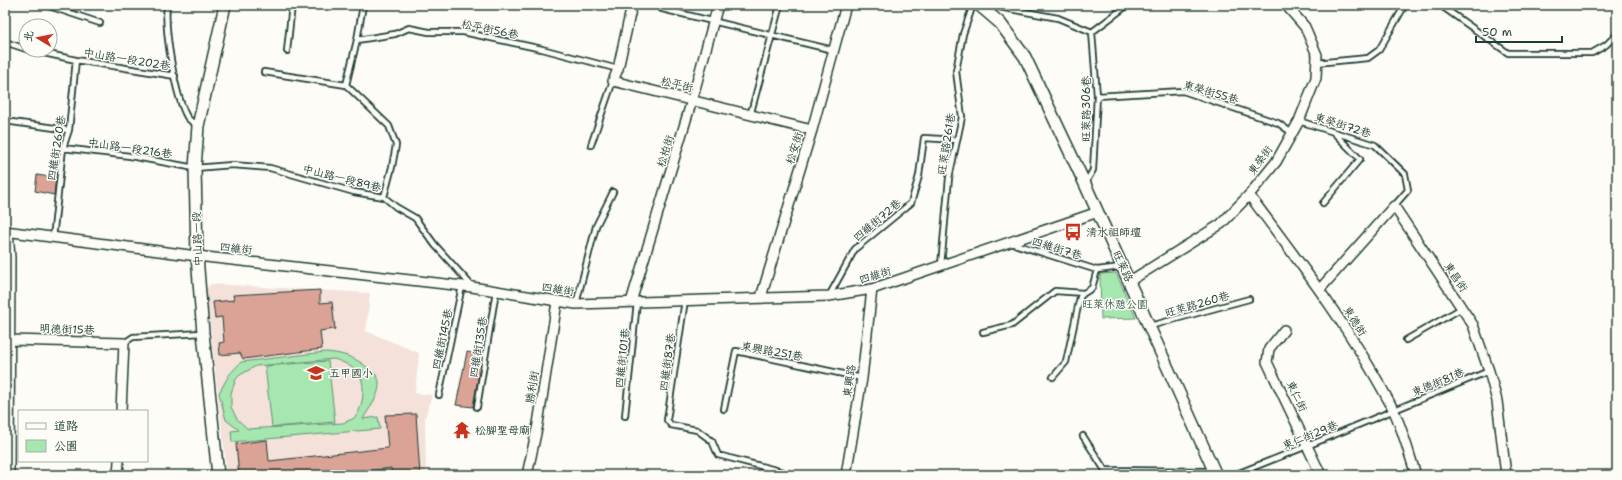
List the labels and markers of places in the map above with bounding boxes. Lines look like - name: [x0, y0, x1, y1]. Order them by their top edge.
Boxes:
- bus stop icon: 清水祖師壇: [1063, 222, 1083, 242]
- place label: 清水祖師壇: [1086, 225, 1141, 240]
- school or university icon: 五甲國小: [306, 363, 326, 383]
- place label: 五甲國小: [329, 366, 373, 381]
- temple icon: 松腳聖母廟: [452, 420, 472, 440]
- place label: 松腳聖母廟: [475, 423, 530, 438]

